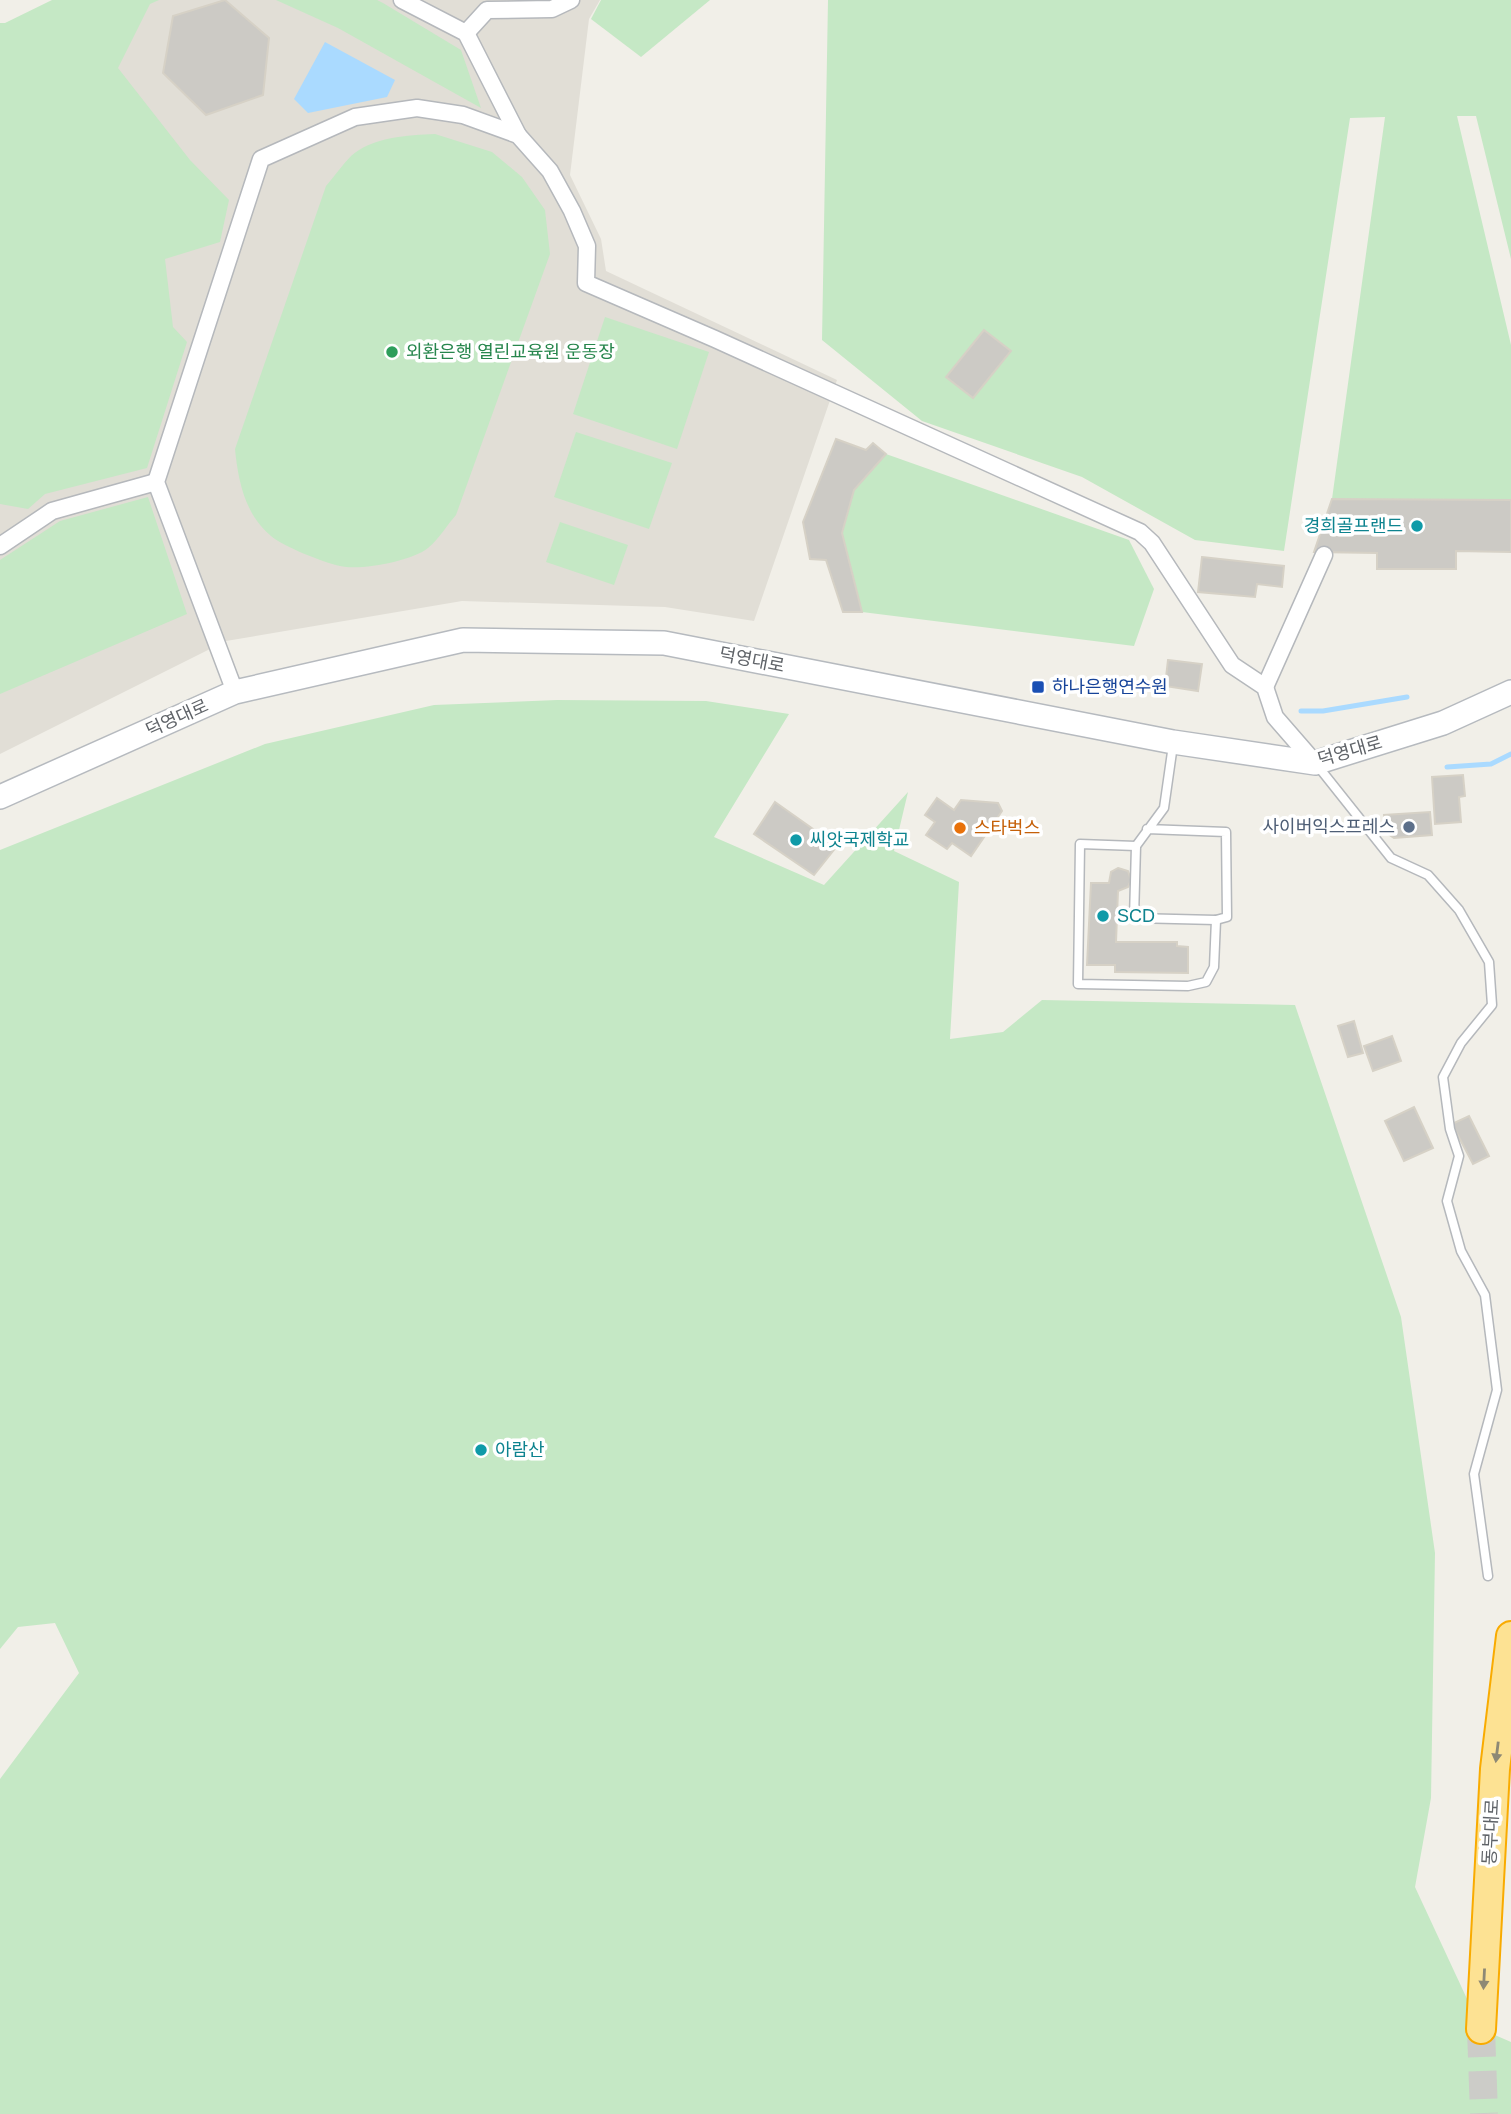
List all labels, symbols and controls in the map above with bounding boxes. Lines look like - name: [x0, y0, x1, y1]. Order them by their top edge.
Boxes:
- place label: 외환은행 열린교육원 운동장: [406, 342, 615, 362]
- marker: 외환은행 열린교육원 운동장: [384, 344, 400, 360]
- place label: 경희골프랜드: [1304, 516, 1403, 536]
- marker: 경희골프랜드: [1409, 518, 1425, 534]
- street label: 덕영대로: [718, 644, 786, 676]
- place label: 하나은행연수원: [1052, 677, 1168, 697]
- marker: 하나은행연수원: [1030, 679, 1046, 695]
- street label: 덕영대로: [143, 695, 211, 741]
- street label: 덕영대로: [1315, 732, 1385, 770]
- place label: 사이버익스프레스: [1263, 817, 1395, 837]
- place label: 스타벅스: [974, 818, 1040, 838]
- marker: 사이버익스프레스: [1401, 819, 1417, 835]
- marker: 스타벅스: [952, 820, 968, 836]
- place label: 씨앗국제학교: [810, 830, 909, 850]
- marker: 씨앗국제학교: [788, 832, 804, 848]
- place label: SCD: [1117, 906, 1155, 926]
- marker: SCD: [1095, 908, 1111, 924]
- place label: 아람산: [495, 1440, 545, 1460]
- marker: 아람산: [473, 1442, 489, 1458]
- one-way arrow: [1491, 1741, 1502, 1763]
- street label: 동부대로: [1479, 1798, 1503, 1866]
- one-way arrow: [1478, 1968, 1489, 1990]

